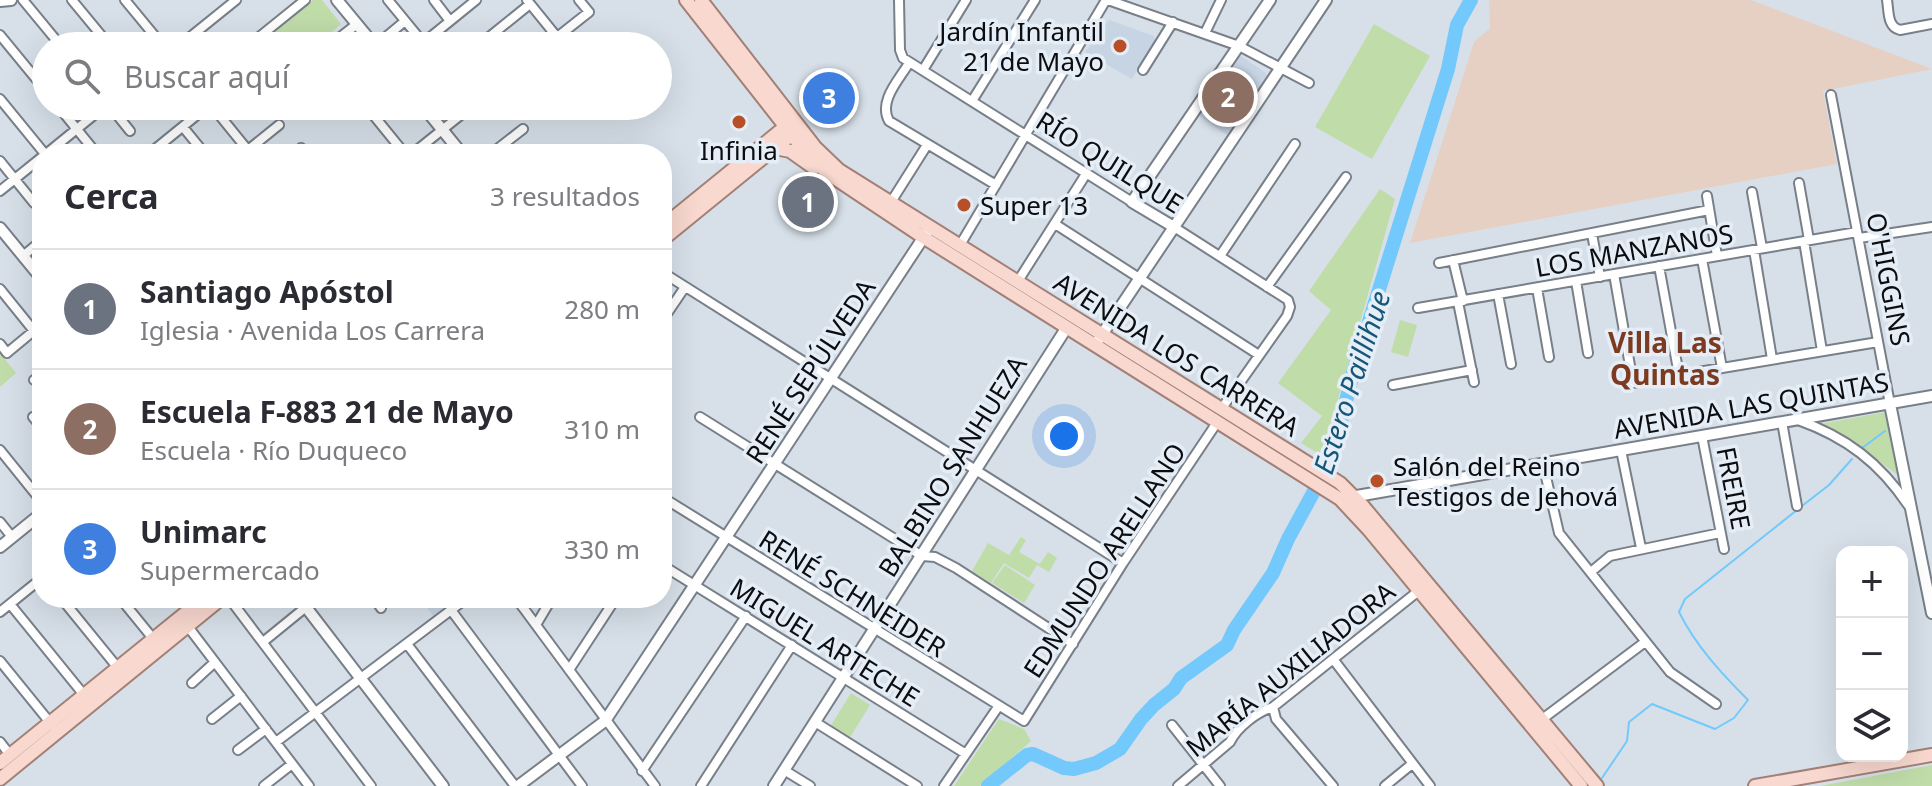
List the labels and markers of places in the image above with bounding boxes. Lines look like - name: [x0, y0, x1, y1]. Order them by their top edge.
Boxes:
- place label: Jardín Infantil 21 de Mayo: [936, 13, 1104, 79]
- marker: Jardín Infantil 21 de Mayo: [1111, 37, 1129, 55]
- pin: 2: [1202, 67, 1254, 127]
- pin: 3: [803, 68, 855, 128]
- marker: Infinia: [730, 113, 748, 131]
- place label: Infinia: [700, 132, 778, 168]
- pin: 1: [782, 172, 834, 232]
- place label: Super 13: [980, 187, 1088, 223]
- marker: Super 13: [955, 196, 973, 214]
- place label: Salón del Reino Testigos de Jehová: [1393, 448, 1618, 514]
- marker: Salón del Reino Testigos de Jehová: [1368, 472, 1386, 490]

